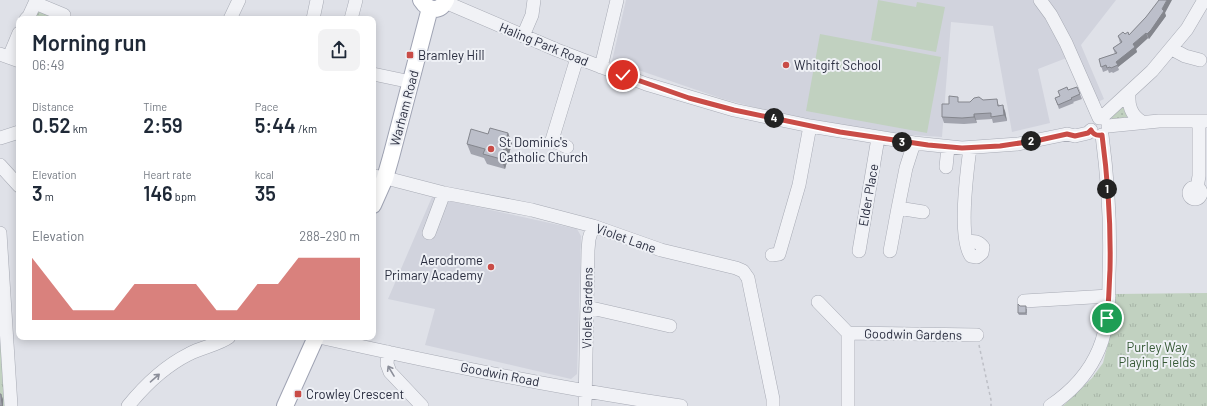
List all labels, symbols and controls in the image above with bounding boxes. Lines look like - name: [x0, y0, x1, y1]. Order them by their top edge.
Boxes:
- street label: Haling Park Road: [497, 19, 591, 69]
- text: Morning run: [32, 29, 146, 55]
- button: share: [318, 29, 360, 71]
- place label: Bramley Hill: [418, 47, 484, 63]
- marker: Bramley Hill: [405, 50, 415, 60]
- text: 06:49: [32, 57, 64, 73]
- place label: Whitgift School: [794, 57, 881, 73]
- pin: [606, 58, 640, 92]
- marker: Whitgift School: [781, 60, 791, 70]
- icon: check: [612, 64, 634, 86]
- street label: Warham Road: [386, 68, 422, 148]
- text: Distance: [32, 100, 74, 113]
- text: Time: [143, 100, 167, 113]
- text: Pace: [255, 100, 278, 113]
- pin: 4: [764, 108, 784, 128]
- text: 4: [771, 111, 777, 124]
- text: 0.52: [32, 113, 70, 137]
- text: 2:59: [143, 113, 183, 137]
- text: 5:44: [255, 113, 296, 137]
- text: km: [70, 122, 87, 135]
- text: /km: [296, 122, 317, 135]
- pin: 2: [1021, 131, 1041, 151]
- pin: 3: [892, 132, 912, 152]
- place label: St Dominic's Catholic Church: [499, 134, 588, 165]
- text: 2: [1028, 134, 1034, 147]
- text: 3: [899, 135, 905, 148]
- marker: St Dominic's Catholic Church: [486, 144, 496, 154]
- street label: Elder Place: [855, 162, 881, 228]
- text: Elevation: [32, 168, 76, 181]
- text: Heart rate: [143, 168, 192, 181]
- text: kcal: [255, 168, 274, 181]
- pin: 1: [1097, 179, 1117, 199]
- text: 3: [32, 181, 43, 205]
- text: 146: [143, 181, 173, 205]
- text: 35: [255, 181, 276, 205]
- text: 1: [1105, 182, 1109, 195]
- text: m: [43, 190, 54, 203]
- text: bpm: [173, 190, 196, 203]
- street label: Violet Lane: [594, 220, 658, 256]
- text: Elevation: [32, 228, 84, 244]
- text: 288–290 m: [299, 228, 360, 244]
- place label: Aerodrome Primary Academy: [384, 252, 483, 283]
- marker: Aerodrome Primary Academy: [486, 262, 496, 272]
- street label: Violet Gardens: [578, 267, 596, 349]
- pin: [1090, 301, 1124, 335]
- icon: arrive: [1096, 307, 1118, 329]
- street label: Goodwin Gardens: [864, 325, 962, 343]
- park label: Purley Way Playing Fields: [1118, 339, 1196, 370]
- street label: Goodwin Road: [459, 358, 541, 390]
- one-way arrow: [386, 365, 395, 376]
- one-way arrow: [149, 373, 160, 382]
- place label: Crowley Crescent: [306, 386, 404, 402]
- marker: Crowley Crescent: [293, 389, 303, 399]

